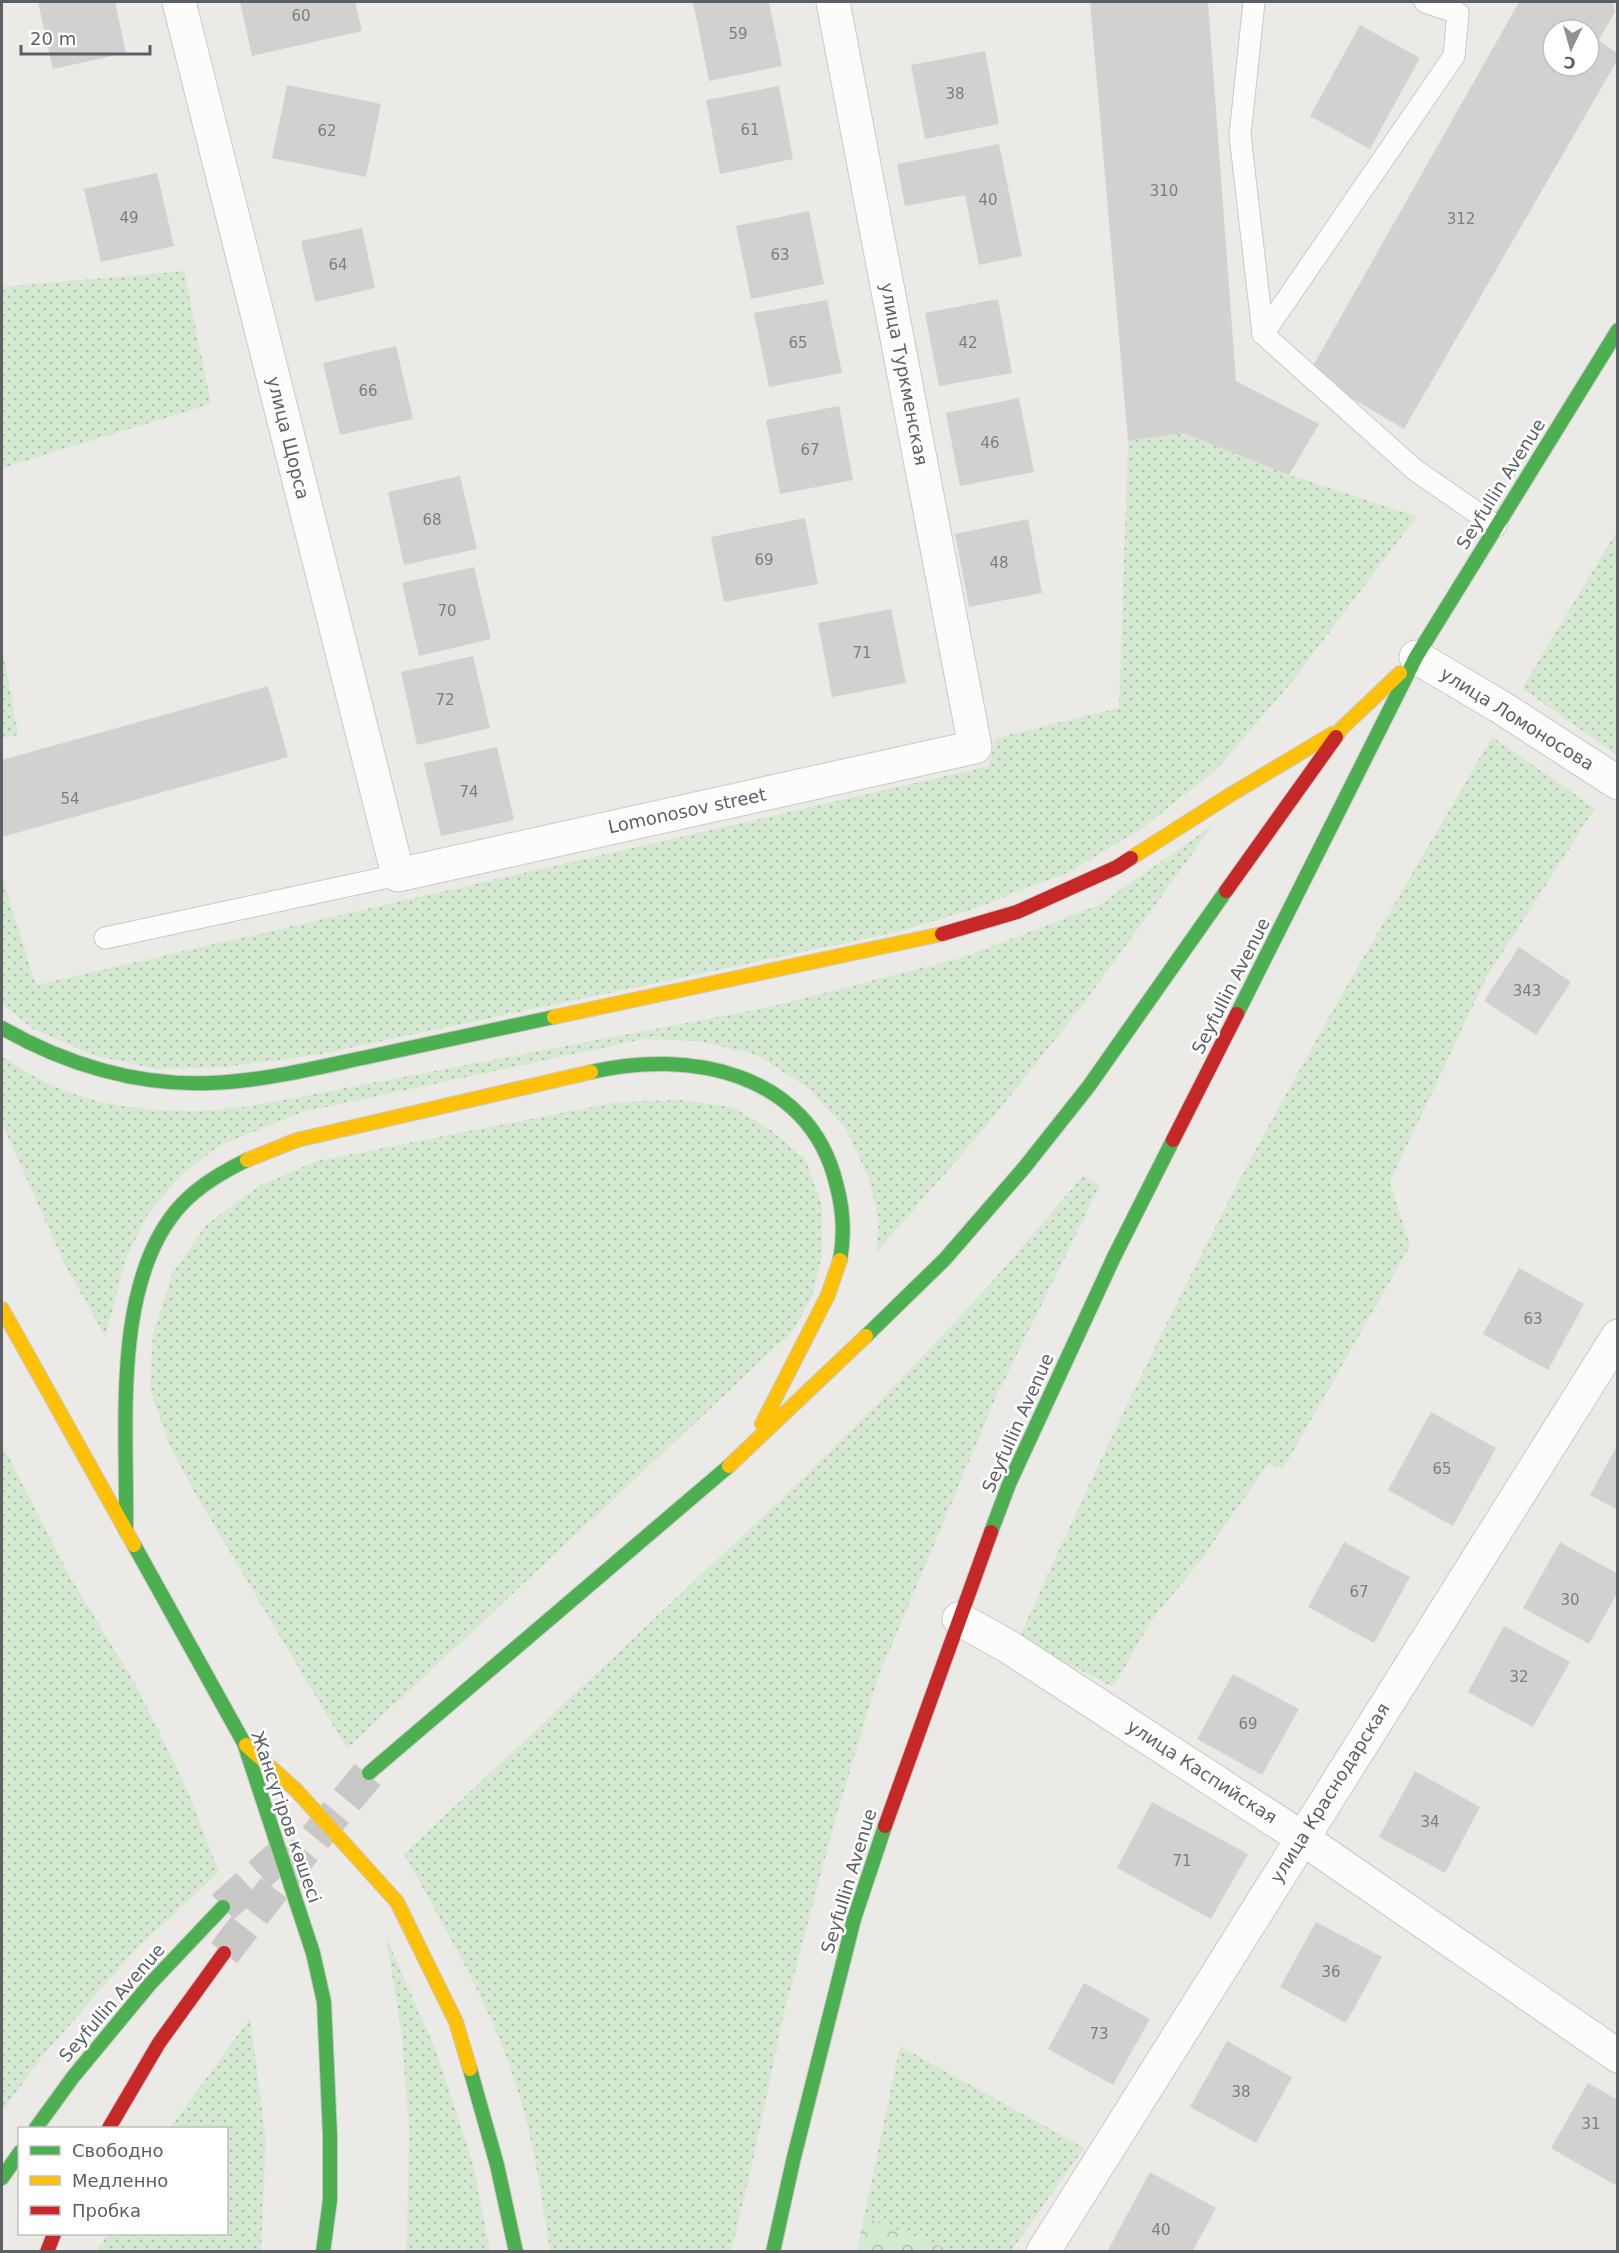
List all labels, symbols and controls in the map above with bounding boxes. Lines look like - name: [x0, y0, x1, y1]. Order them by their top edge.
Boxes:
- house number: 60: [291, 7, 311, 25]
- scale bar: [21, 18, 150, 56]
- north arrow: [1541, 18, 1601, 78]
- house number: 59: [728, 25, 748, 43]
- text: 20 m: [30, 28, 76, 49]
- text: С: [1563, 52, 1576, 72]
- house number: 38: [945, 85, 965, 103]
- house number: 61: [740, 121, 760, 139]
- house number: 62: [317, 122, 337, 140]
- house number: 310: [1150, 182, 1178, 200]
- house number: 40: [978, 191, 998, 209]
- house number: 49: [119, 209, 139, 227]
- house number: 312: [1447, 210, 1475, 228]
- house number: 63: [770, 246, 790, 264]
- house number: 64: [328, 256, 348, 274]
- street label: улица Туркменская: [876, 281, 933, 467]
- house number: 65: [788, 334, 808, 352]
- house number: 42: [958, 334, 978, 352]
- street label: улица Щорса: [263, 374, 314, 502]
- house number: 66: [358, 382, 378, 400]
- street label: Seyfullin Avenue: [1452, 415, 1549, 553]
- house number: 46: [980, 434, 1000, 452]
- house number: 67: [800, 441, 820, 459]
- house number: 68: [422, 511, 442, 529]
- house number: 69: [754, 551, 774, 569]
- house number: 48: [989, 554, 1009, 572]
- house number: 70: [437, 602, 457, 620]
- house number: 71: [852, 644, 872, 662]
- street label: улица Ломоносова: [1437, 663, 1598, 774]
- house number: 72: [435, 691, 455, 709]
- house number: 74: [459, 783, 479, 801]
- street label: Lomonosov street: [606, 783, 768, 838]
- house number: 54: [60, 790, 80, 808]
- street label: Seyfullin Avenue: [1187, 914, 1274, 1057]
- house number: 343: [1513, 982, 1541, 1000]
- house number: 63: [1523, 1310, 1543, 1328]
- street label: Seyfullin Avenue: [977, 1350, 1058, 1496]
- house number: 65: [1432, 1460, 1452, 1478]
- house number: 67: [1349, 1583, 1369, 1601]
- house number: 30: [1560, 1591, 1580, 1609]
- house number: 32: [1509, 1668, 1529, 1686]
- street label: улица Краснодарская: [1265, 1699, 1394, 1887]
- street label: улица Каспийская: [1123, 1715, 1281, 1828]
- house number: 69: [1238, 1715, 1258, 1733]
- street label: Жансүгіров көшесі: [247, 1728, 326, 1905]
- street label: Seyfullin Avenue: [817, 1806, 880, 1956]
- house number: 34: [1420, 1813, 1440, 1831]
- house number: 71: [1172, 1852, 1192, 1870]
- street label: Seyfullin Avenue: [55, 1939, 169, 2066]
- house number: 36: [1321, 1963, 1341, 1981]
- house number: 73: [1089, 2025, 1109, 2043]
- house number: 38: [1231, 2083, 1251, 2101]
- house number: 31: [1581, 2115, 1601, 2133]
- legend: [18, 2127, 228, 2235]
- text: Свободно: [72, 2140, 164, 2161]
- text: Медленно: [72, 2170, 168, 2191]
- text: Пробка: [72, 2200, 141, 2221]
- house number: 40: [1151, 2221, 1171, 2239]

